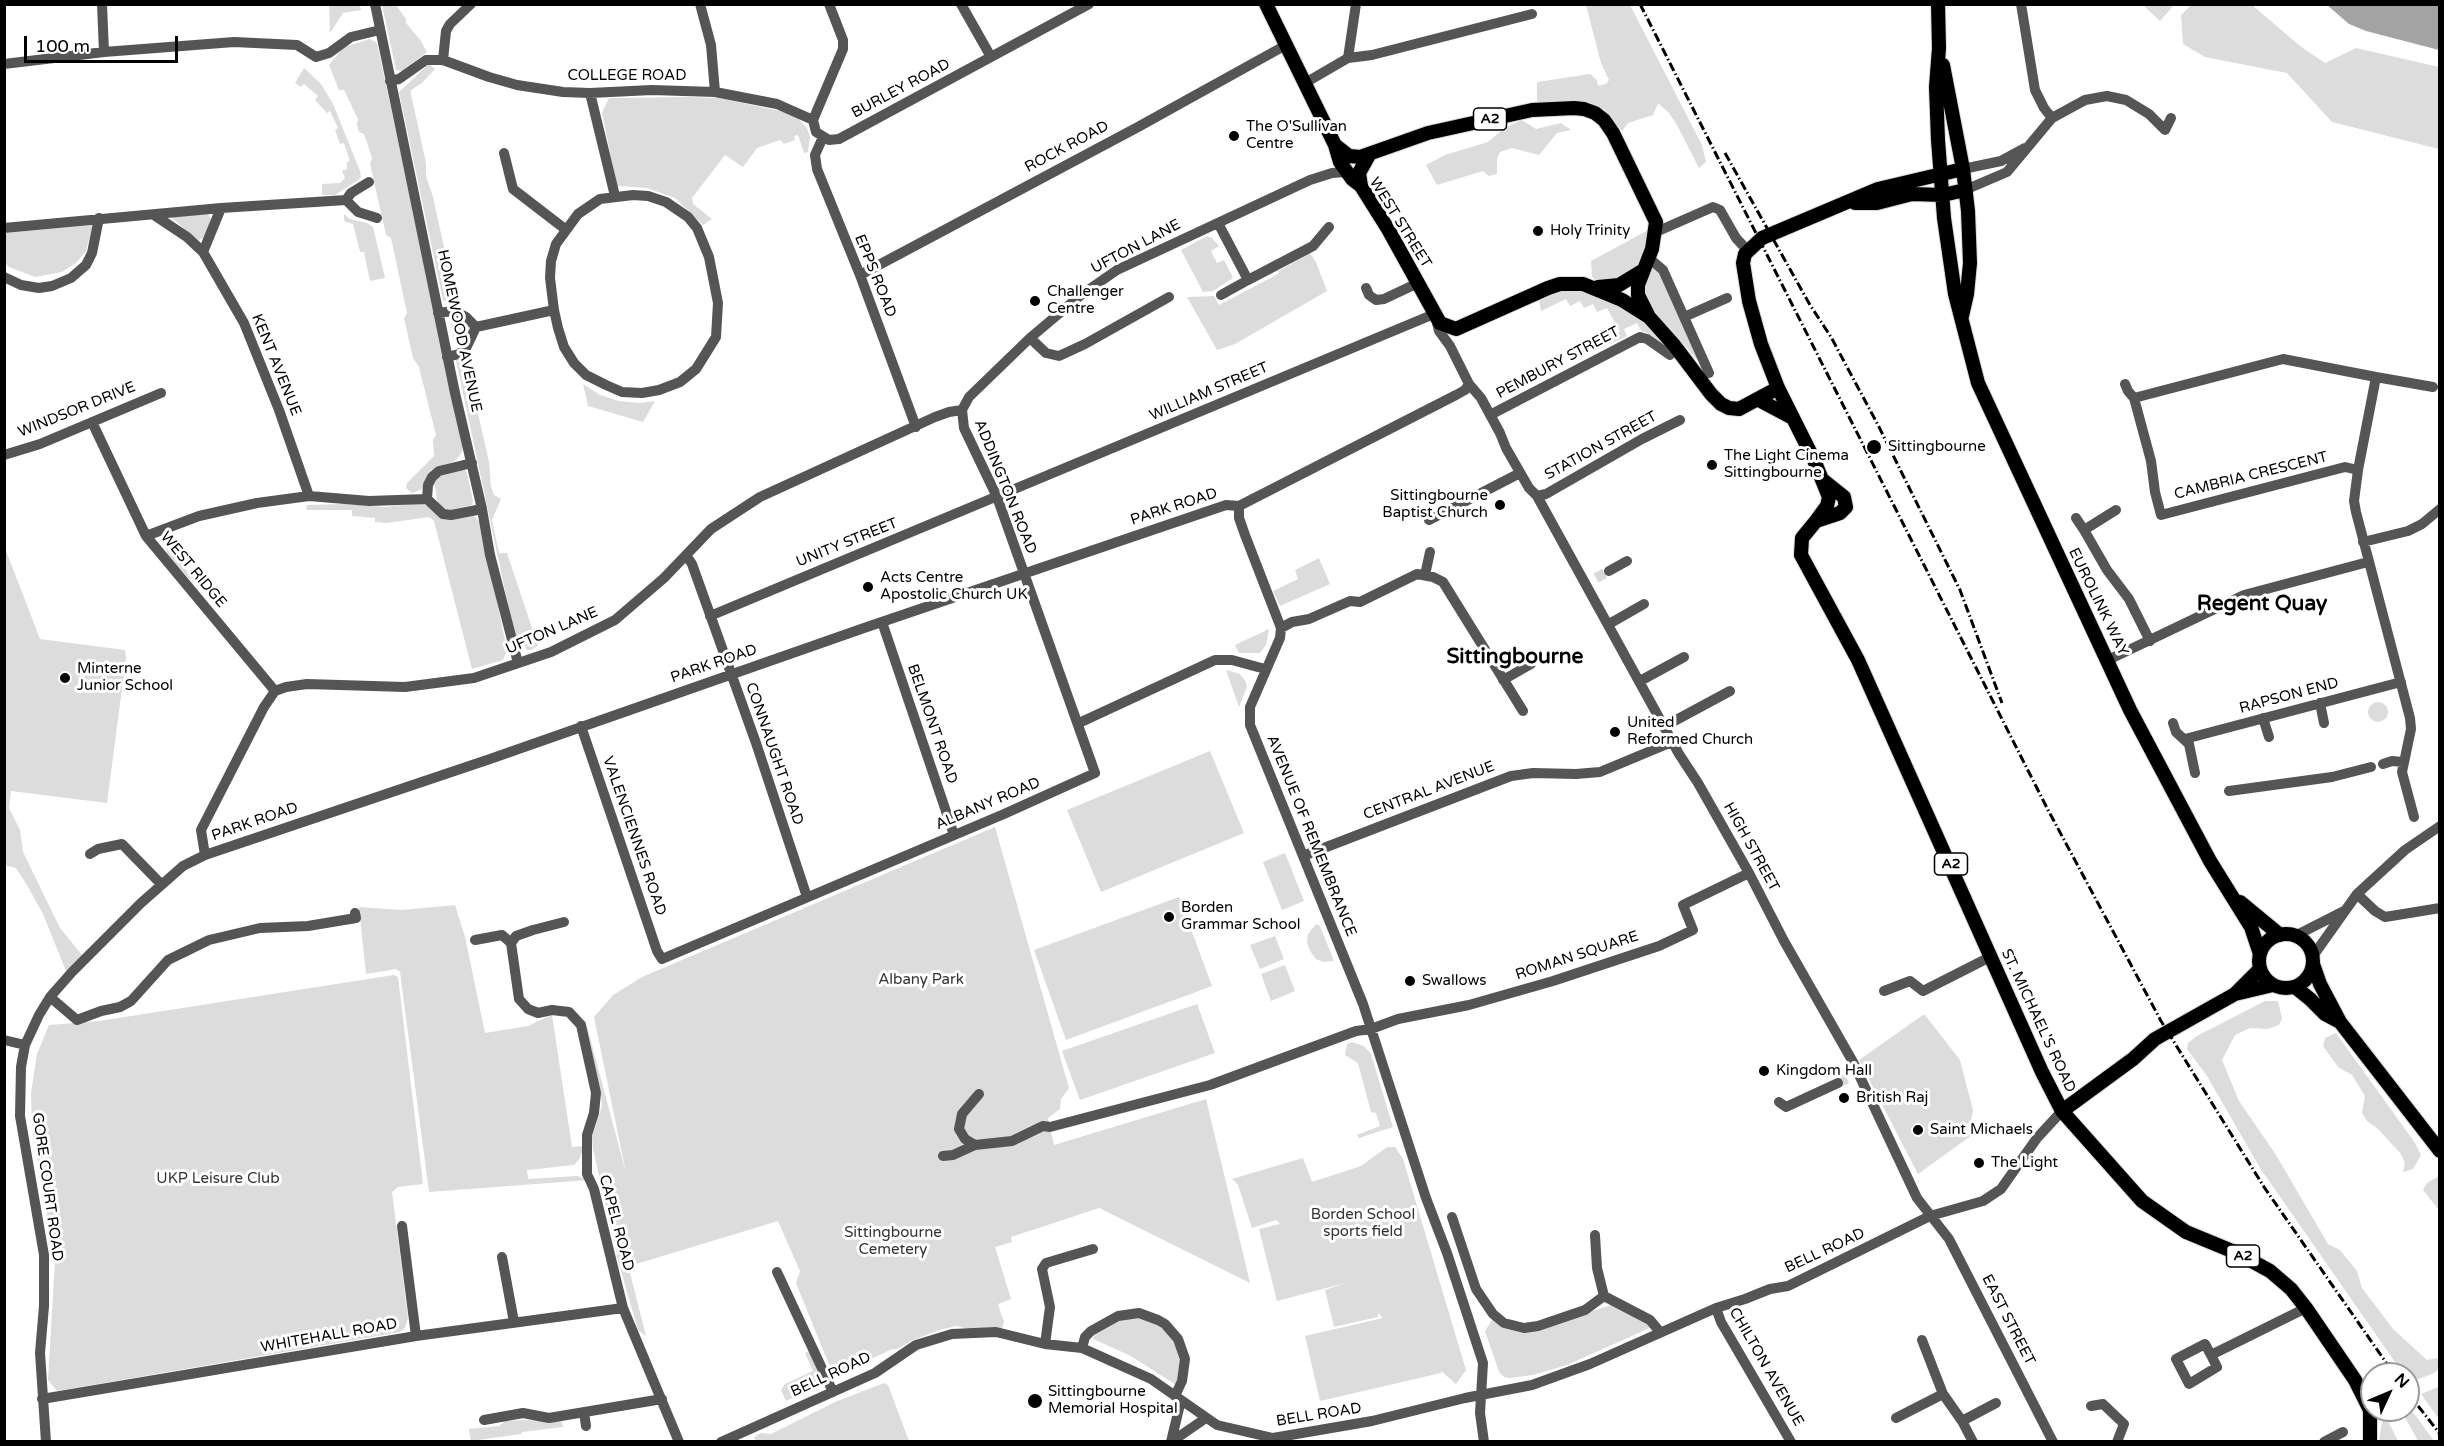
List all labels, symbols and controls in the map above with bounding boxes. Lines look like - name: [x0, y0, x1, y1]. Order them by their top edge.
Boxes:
- scale bar: [27, 24, 182, 62]
- text: 100 m: [35, 35, 90, 57]
- street label: BURLEY ROAD: [849, 55, 953, 123]
- street label: COLLEGE ROAD: [568, 67, 686, 85]
- road number: A2: [1474, 108, 1506, 130]
- street label: ROCK ROAD: [1022, 117, 1112, 177]
- place label: The O'Sullivan Centre: [1246, 118, 1347, 153]
- marker: The O'Sullivan Centre: [1227, 129, 1241, 143]
- street label: WEST STREET: [1365, 174, 1435, 272]
- street label: UFTON LANE: [1088, 216, 1184, 278]
- place label: Holy Trinity: [1550, 222, 1630, 240]
- marker: Holy Trinity: [1531, 224, 1545, 238]
- street label: EPPS ROAD: [850, 232, 900, 320]
- street label: HOMEWOOD AVENUE: [433, 248, 485, 414]
- place label: Challenger Centre: [1047, 283, 1124, 318]
- marker: Challenger Centre: [1028, 294, 1042, 308]
- street label: KENT AVENUE: [247, 311, 305, 419]
- street label: PEMBURY STREET: [1493, 323, 1623, 403]
- street label: WILLIAM STREET: [1147, 359, 1271, 425]
- street label: WINDSOR DRIVE: [16, 378, 138, 442]
- street label: STATION STREET: [1542, 408, 1660, 484]
- street label: ADDINGTON ROAD: [970, 417, 1040, 557]
- marker: Sittingbourne: [1865, 438, 1883, 456]
- place label: Sittingbourne: [1888, 438, 1986, 456]
- place label: The Light Cinema Sittingbourne: [1724, 447, 1849, 482]
- street label: CAMBRIA CRESCENT: [2172, 448, 2330, 504]
- marker: The Light Cinema Sittingbourne: [1705, 458, 1719, 472]
- street label: PARK ROAD: [1128, 484, 1220, 530]
- place label: Sittingbourne Baptist Church: [1382, 487, 1488, 522]
- marker: Sittingbourne Baptist Church: [1493, 498, 1507, 512]
- street label: UNITY STREET: [794, 514, 900, 572]
- street label: WEST RIDGE: [156, 528, 230, 612]
- street label: EUROLINK WAY: [2064, 545, 2132, 659]
- place label: Acts Centre Apostolic Church UK: [880, 569, 1028, 604]
- marker: Acts Centre Apostolic Church UK: [861, 580, 875, 594]
- district label: Regent Quay: [2197, 591, 2327, 617]
- street label: UFTON LANE: [503, 603, 601, 659]
- street label: PARK ROAD: [668, 641, 760, 687]
- district label: Sittingbourne: [1447, 644, 1583, 670]
- place label: Minterne Junior School: [77, 660, 173, 695]
- street label: BELMONT ROAD: [903, 662, 961, 786]
- marker: Minterne Junior School: [58, 671, 72, 685]
- street label: RAPSON END: [2237, 674, 2341, 718]
- street label: CONNAUGHT ROAD: [741, 680, 807, 828]
- place label: United Reformed Church: [1627, 714, 1753, 749]
- marker: United Reformed Church: [1608, 725, 1622, 739]
- street label: AVENUE OF REMEMBRANCE: [1262, 733, 1360, 939]
- street label: VALENCIENNES ROAD: [598, 754, 670, 918]
- street label: CENTRAL AVENUE: [1361, 758, 1497, 824]
- street label: ALBANY ROAD: [933, 774, 1043, 834]
- street label: PARK ROAD: [209, 799, 301, 845]
- street label: HIGH STREET: [1719, 799, 1783, 895]
- road number: A2: [1934, 853, 1968, 875]
- place label: Borden Grammar School: [1181, 899, 1300, 934]
- marker: Borden Grammar School: [1162, 910, 1176, 924]
- street label: ROMAN SQUARE: [1513, 928, 1641, 984]
- street label: ST. MICHAEL'S ROAD: [1997, 946, 2079, 1096]
- park label: Albany Park: [878, 971, 964, 989]
- place label: Swallows: [1422, 972, 1487, 990]
- marker: Swallows: [1403, 974, 1417, 988]
- place label: Kingdom Hall: [1776, 1062, 1872, 1080]
- marker: Kingdom Hall: [1757, 1064, 1771, 1078]
- place label: British Raj: [1856, 1089, 1928, 1107]
- marker: British Raj: [1837, 1091, 1851, 1105]
- street label: GORE COURT ROAD: [28, 1111, 66, 1263]
- place label: Saint Michaels: [1930, 1121, 2033, 1139]
- marker: Saint Michaels: [1911, 1123, 1925, 1137]
- place label: The Light: [1991, 1154, 2058, 1172]
- marker: The Light: [1972, 1156, 1986, 1170]
- park label: UKP Leisure Club: [156, 1170, 280, 1188]
- street label: CAPEL ROAD: [595, 1173, 637, 1273]
- park label: Borden School sports field: [1311, 1206, 1415, 1241]
- park label: Sittingbourne Cemetery: [844, 1224, 942, 1259]
- street label: BELL ROAD: [1782, 1225, 1868, 1277]
- road number: A2: [2226, 1245, 2260, 1267]
- street label: EAST STREET: [1977, 1272, 2039, 1368]
- street label: CHILTON AVENUE: [1725, 1304, 1807, 1430]
- street label: WHITEHALL ROAD: [259, 1315, 399, 1357]
- street label: BELL ROAD: [788, 1349, 874, 1401]
- north arrow: [2360, 1362, 2420, 1422]
- text: N: [2390, 1369, 2413, 1392]
- place label: Sittingbourne Memorial Hospital: [1048, 1383, 1178, 1418]
- marker: Sittingbourne Memorial Hospital: [1026, 1392, 1044, 1410]
- street label: BELL ROAD: [1275, 1399, 1363, 1431]

